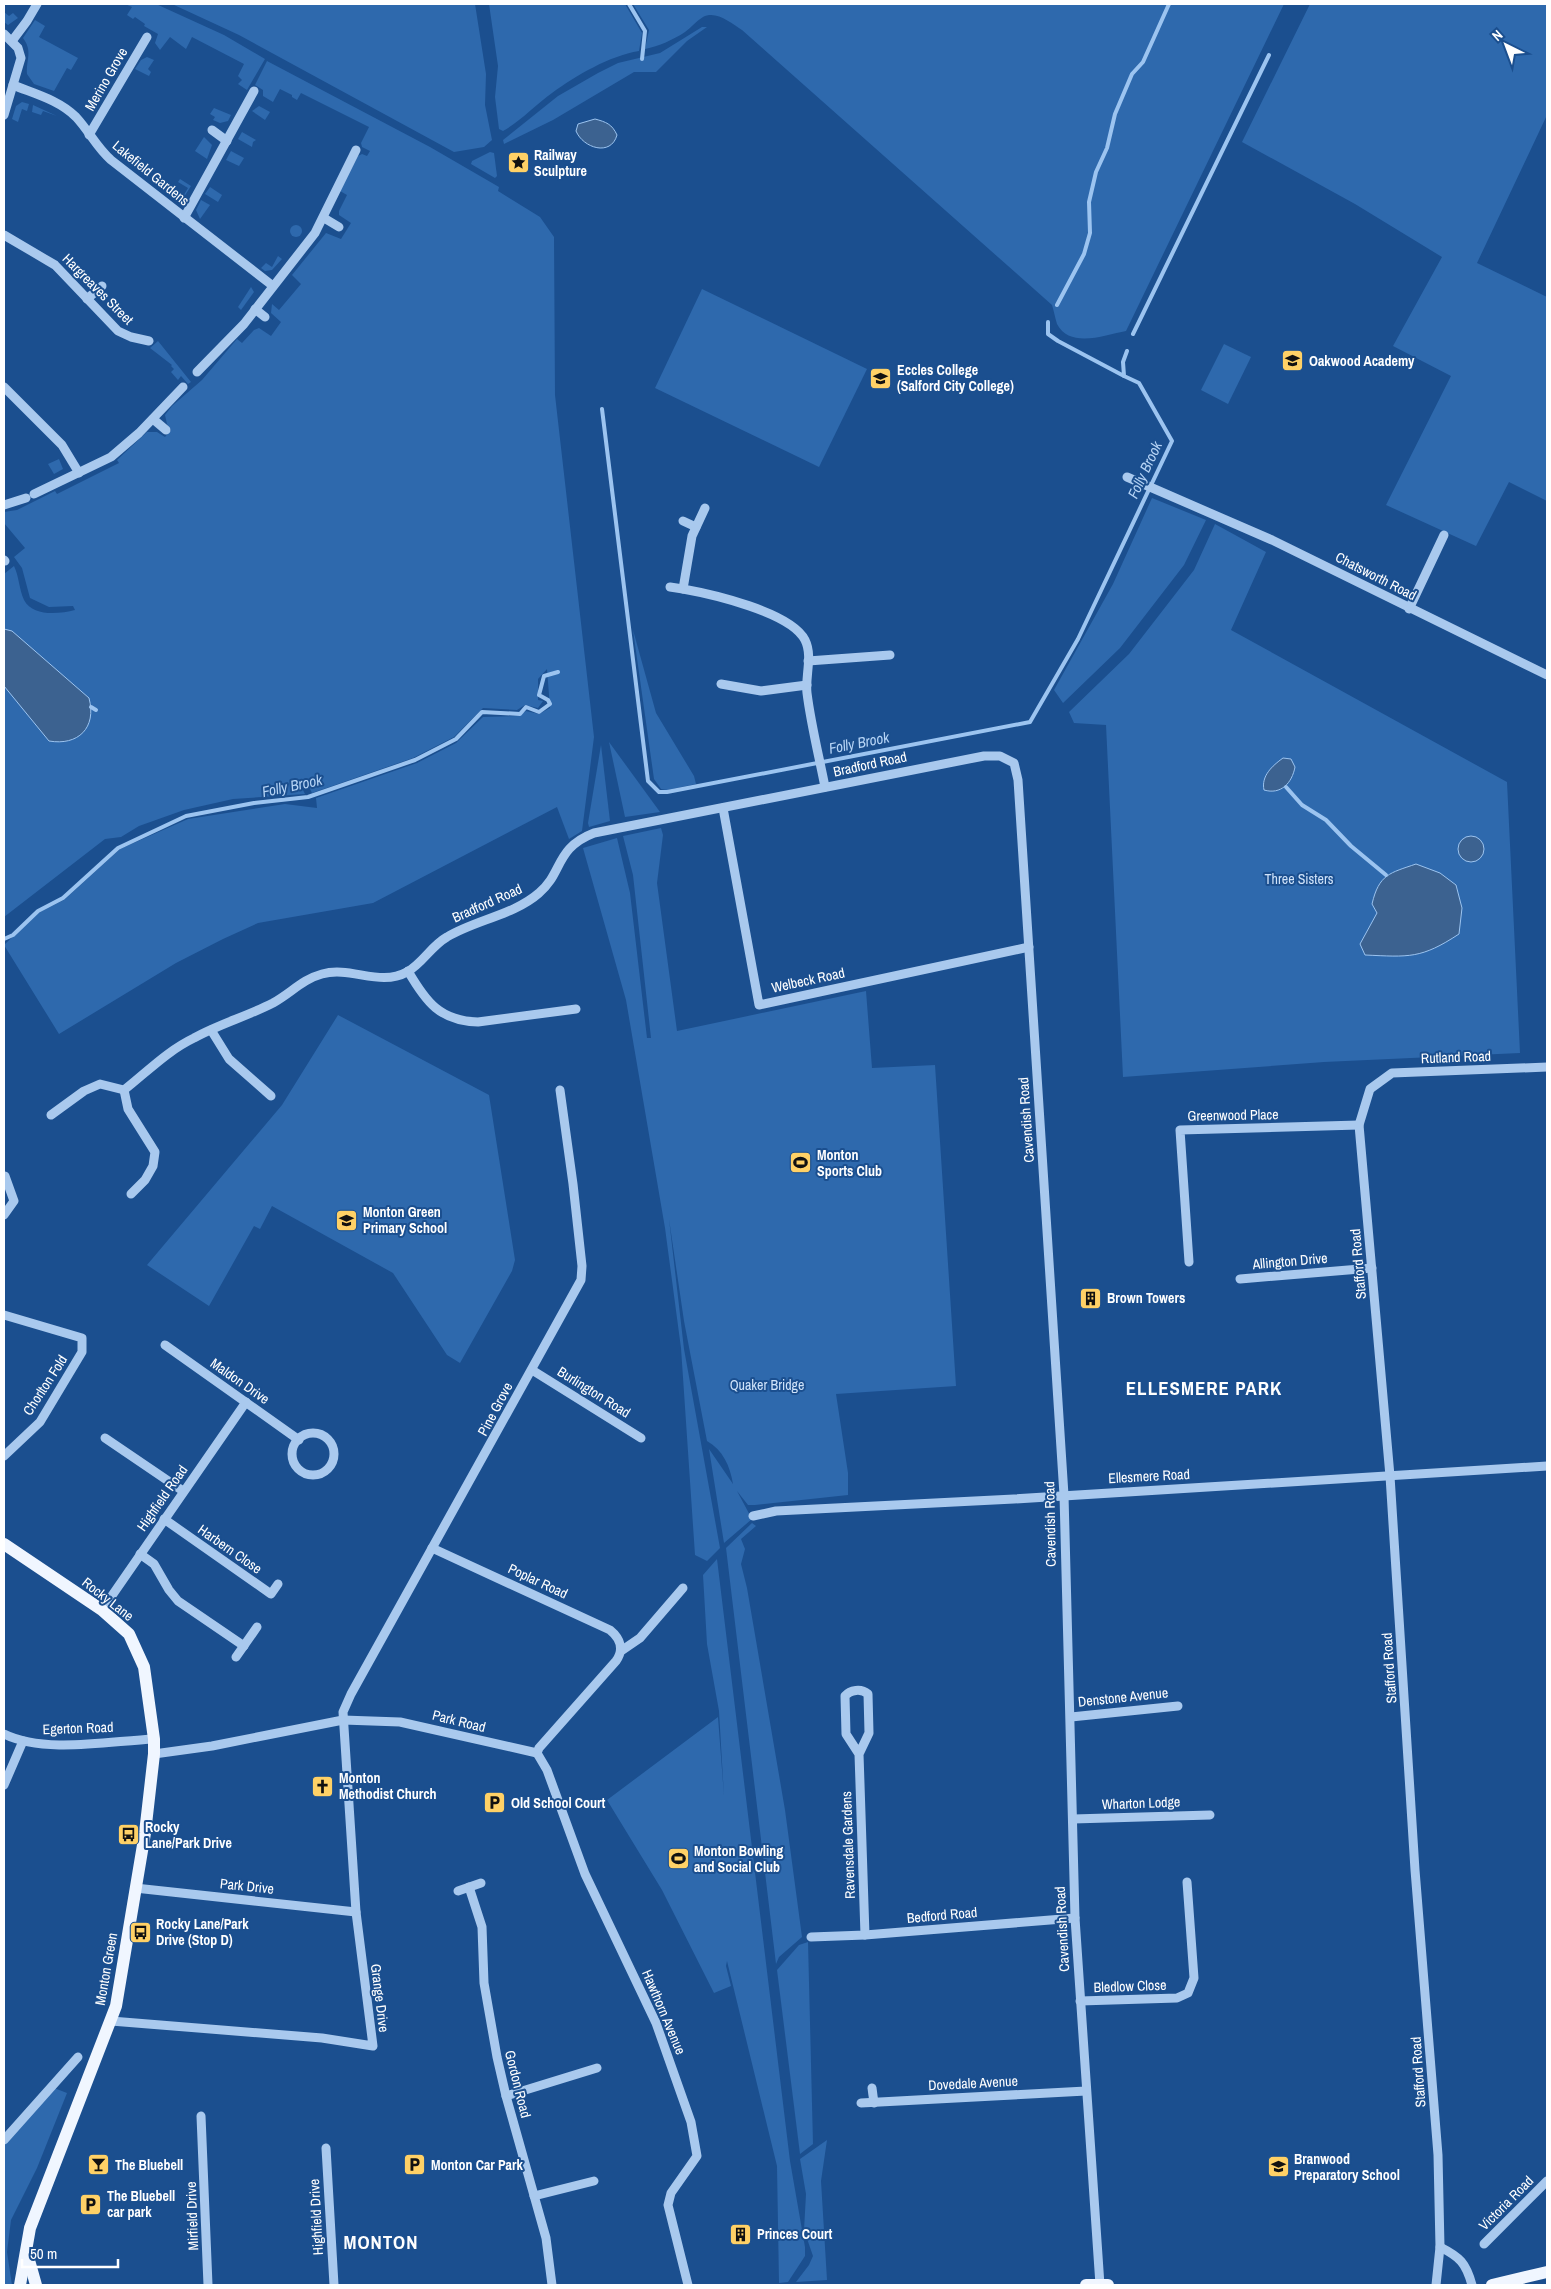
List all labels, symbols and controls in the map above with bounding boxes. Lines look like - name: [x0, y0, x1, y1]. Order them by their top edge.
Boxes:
- north arrow: [1481, 20, 1531, 70]
- text: N: [1488, 26, 1506, 45]
- street label: Merino Grove: [81, 44, 131, 114]
- street label: Lakefield Gardens: [109, 136, 193, 210]
- place label: Railway Sculpture: [534, 146, 587, 180]
- place icon: Railway Sculpture: [506, 151, 530, 175]
- street label: Hargreaves Street: [59, 250, 137, 328]
- school or university icon: Oakwood Academy: [1281, 349, 1305, 373]
- place label: Oakwood Academy: [1309, 352, 1415, 370]
- place label: Eccles College (Salford City College): [897, 361, 1014, 395]
- school or university icon: Eccles College (Salford City College): [869, 366, 893, 390]
- water label: Folly Brook: [1122, 437, 1167, 502]
- street label: Chatsworth Road: [1332, 548, 1420, 604]
- water label: Folly Brook: [827, 726, 892, 759]
- street label: Bradford Road: [832, 747, 908, 781]
- water label: Folly Brook: [260, 769, 325, 802]
- park label: Three Sisters: [1265, 870, 1334, 888]
- street label: Bradford Road: [449, 880, 525, 926]
- street label: Welbeck Road: [770, 963, 846, 997]
- street label: Rutland Road: [1421, 1047, 1491, 1067]
- street label: Cavendish Road: [1014, 1077, 1038, 1163]
- street label: Greenwood Place: [1187, 1105, 1279, 1125]
- place label: Monton Sports Club: [817, 1146, 882, 1180]
- sports icon: Monton Sports Club: [789, 1151, 813, 1175]
- place label: Monton Green Primary School: [363, 1203, 447, 1237]
- school or university icon: Monton Green Primary School: [335, 1208, 359, 1232]
- street label: Stafford Road: [1346, 1228, 1370, 1300]
- street label: Allington Drive: [1251, 1249, 1328, 1273]
- building icon: Brown Towers: [1079, 1286, 1103, 1310]
- place label: Brown Towers: [1107, 1289, 1185, 1307]
- street label: Chorlton Fold: [19, 1351, 71, 1419]
- street label: Maldon Drive: [207, 1354, 273, 1408]
- street label: Burlington Road: [554, 1362, 634, 1422]
- district label: ELLESMERE PARK: [1126, 1375, 1282, 1401]
- park label: Quaker Bridge: [730, 1376, 804, 1394]
- street label: Pine Grove: [473, 1379, 517, 1439]
- street label: Highfield Road: [133, 1461, 191, 1535]
- street label: Ellesmere Road: [1108, 1465, 1190, 1487]
- street label: Cavendish Road: [1040, 1481, 1060, 1567]
- street label: Harbern Close: [195, 1520, 265, 1578]
- street label: Poplar Road: [505, 1559, 571, 1603]
- street label: Rocky Lane: [79, 1573, 137, 1625]
- street label: Stafford Road: [1378, 1632, 1400, 1704]
- street label: Denstone Avenue: [1077, 1683, 1169, 1711]
- street label: Park Road: [431, 1706, 487, 1736]
- street label: Egerton Road: [42, 1718, 114, 1738]
- place label: Monton Methodist Church: [339, 1769, 437, 1803]
- church icon: Monton Methodist Church: [311, 1774, 335, 1798]
- parking icon: Old School Court: [483, 1791, 507, 1815]
- street label: Ravensdale Gardens: [837, 1791, 859, 1899]
- street label: Wharton Lodge: [1101, 1793, 1181, 1813]
- place label: Old School Court: [511, 1794, 606, 1812]
- place label: Rocky Lane/Park Drive: [145, 1818, 232, 1852]
- bus stop icon: Rocky Lane/Park Drive: [117, 1823, 141, 1847]
- place label: Monton Bowling and Social Club: [694, 1842, 783, 1876]
- sports icon: Monton Bowling and Social Club: [666, 1847, 690, 1871]
- street label: Park Drive: [219, 1874, 275, 1898]
- street label: Cavendish Road: [1051, 1886, 1073, 1972]
- street label: Bedford Road: [906, 1903, 978, 1927]
- place label: Rocky Lane/Park Drive (Stop D): [156, 1915, 249, 1949]
- bus stop icon: Rocky Lane/Park Drive (Stop D): [128, 1920, 152, 1944]
- street label: Monton Green: [91, 1931, 121, 2007]
- street label: Grange Drive: [367, 1963, 393, 2033]
- street label: Hawthorn Avenue: [638, 1967, 690, 2057]
- street label: Bledlow Close: [1093, 1976, 1167, 1996]
- street label: Stafford Road: [1407, 2036, 1429, 2108]
- street label: Gordon Road: [501, 2048, 535, 2120]
- street label: Dovedale Avenue: [928, 2072, 1018, 2094]
- place label: Branwood Preparatory School: [1294, 2150, 1400, 2184]
- bar icon: The Bluebell: [87, 2153, 111, 2177]
- parking icon: Monton Car Park: [403, 2153, 427, 2177]
- school or university icon: Branwood Preparatory School: [1266, 2155, 1290, 2179]
- place label: The Bluebell: [115, 2156, 183, 2174]
- place label: Monton Car Park: [431, 2156, 523, 2174]
- street label: Victoria Road: [1475, 2172, 1537, 2234]
- street label: Highfield Drive: [305, 2178, 327, 2256]
- street label: Mirfield Drive: [182, 2181, 202, 2251]
- place label: The Bluebell car park: [107, 2187, 175, 2221]
- parking icon: The Bluebell car park: [79, 2192, 103, 2216]
- building icon: Princes Court: [729, 2222, 753, 2246]
- place label: Princes Court: [757, 2225, 832, 2243]
- district label: MONTON: [344, 2229, 418, 2255]
- scale bar: [22, 2236, 119, 2268]
- text: 50 m: [30, 2243, 57, 2264]

